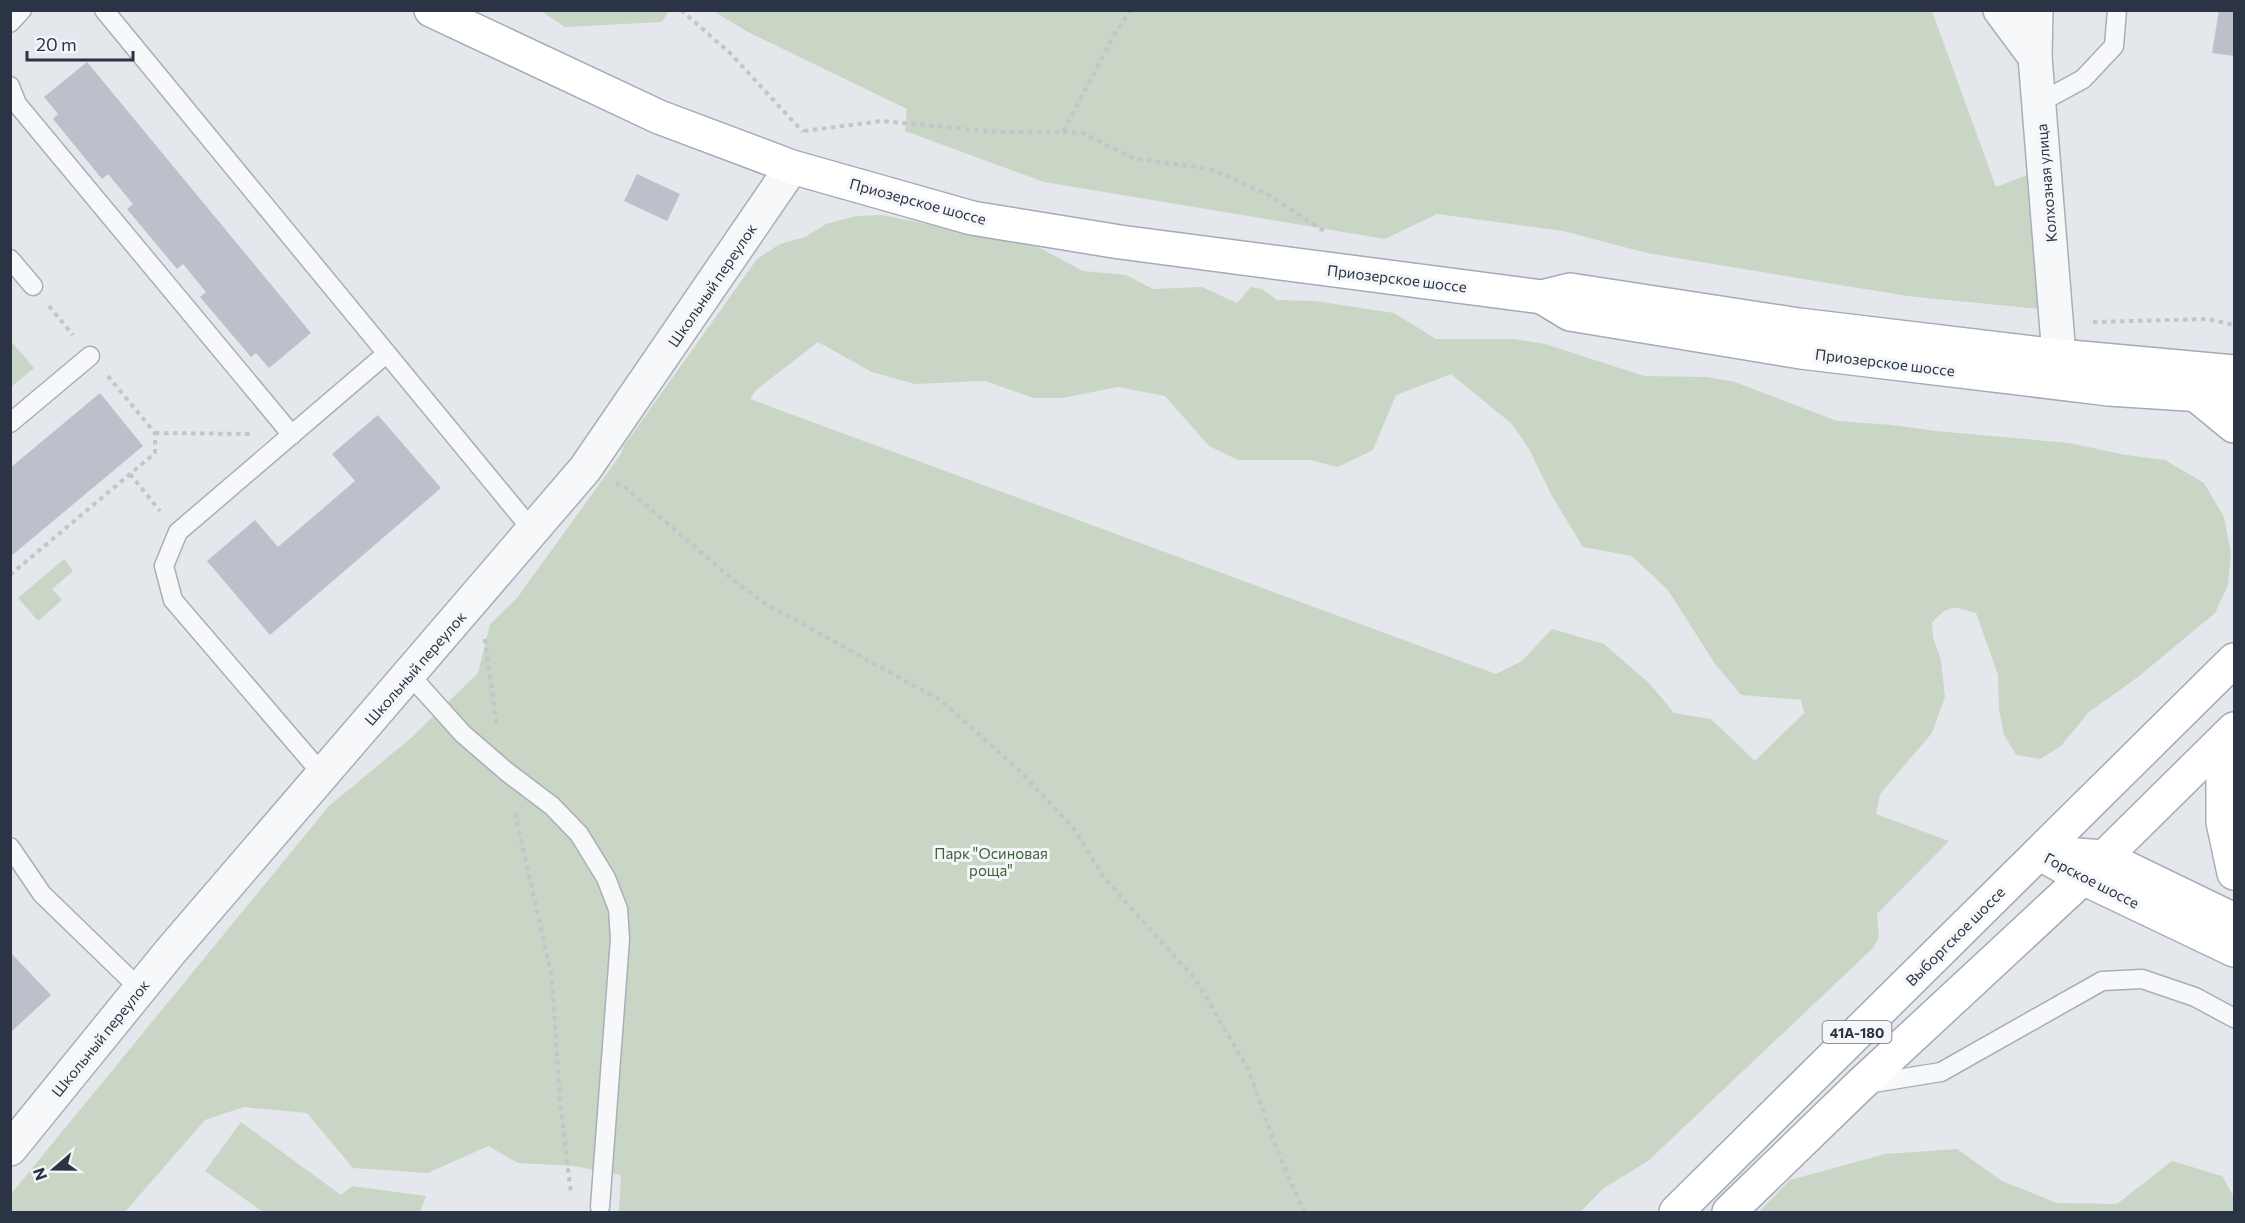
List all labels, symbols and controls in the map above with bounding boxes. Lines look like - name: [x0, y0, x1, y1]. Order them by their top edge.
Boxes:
- scale bar: [27, 24, 134, 62]
- text: 20 m: [36, 33, 77, 55]
- street label: Колхозная улица: [2032, 123, 2060, 243]
- street label: Приозерское шоссе: [848, 174, 988, 228]
- street label: Школьный переулок: [664, 220, 760, 350]
- street label: Приозерское шоссе: [1326, 261, 1468, 296]
- street label: Приозерское шоссе: [1814, 345, 1956, 380]
- street label: Школьный переулок: [361, 607, 469, 729]
- park label: Парк "Осиновая роща": [934, 844, 1048, 879]
- street label: Горское шоссе: [2042, 848, 2143, 912]
- street label: Выборгское шоссе: [1902, 883, 2008, 989]
- street label: Школьный переулок: [47, 976, 153, 1100]
- road number: 41А-180: [1822, 1021, 1892, 1043]
- north arrow: [24, 1139, 84, 1199]
- text: N: [28, 1165, 50, 1183]

